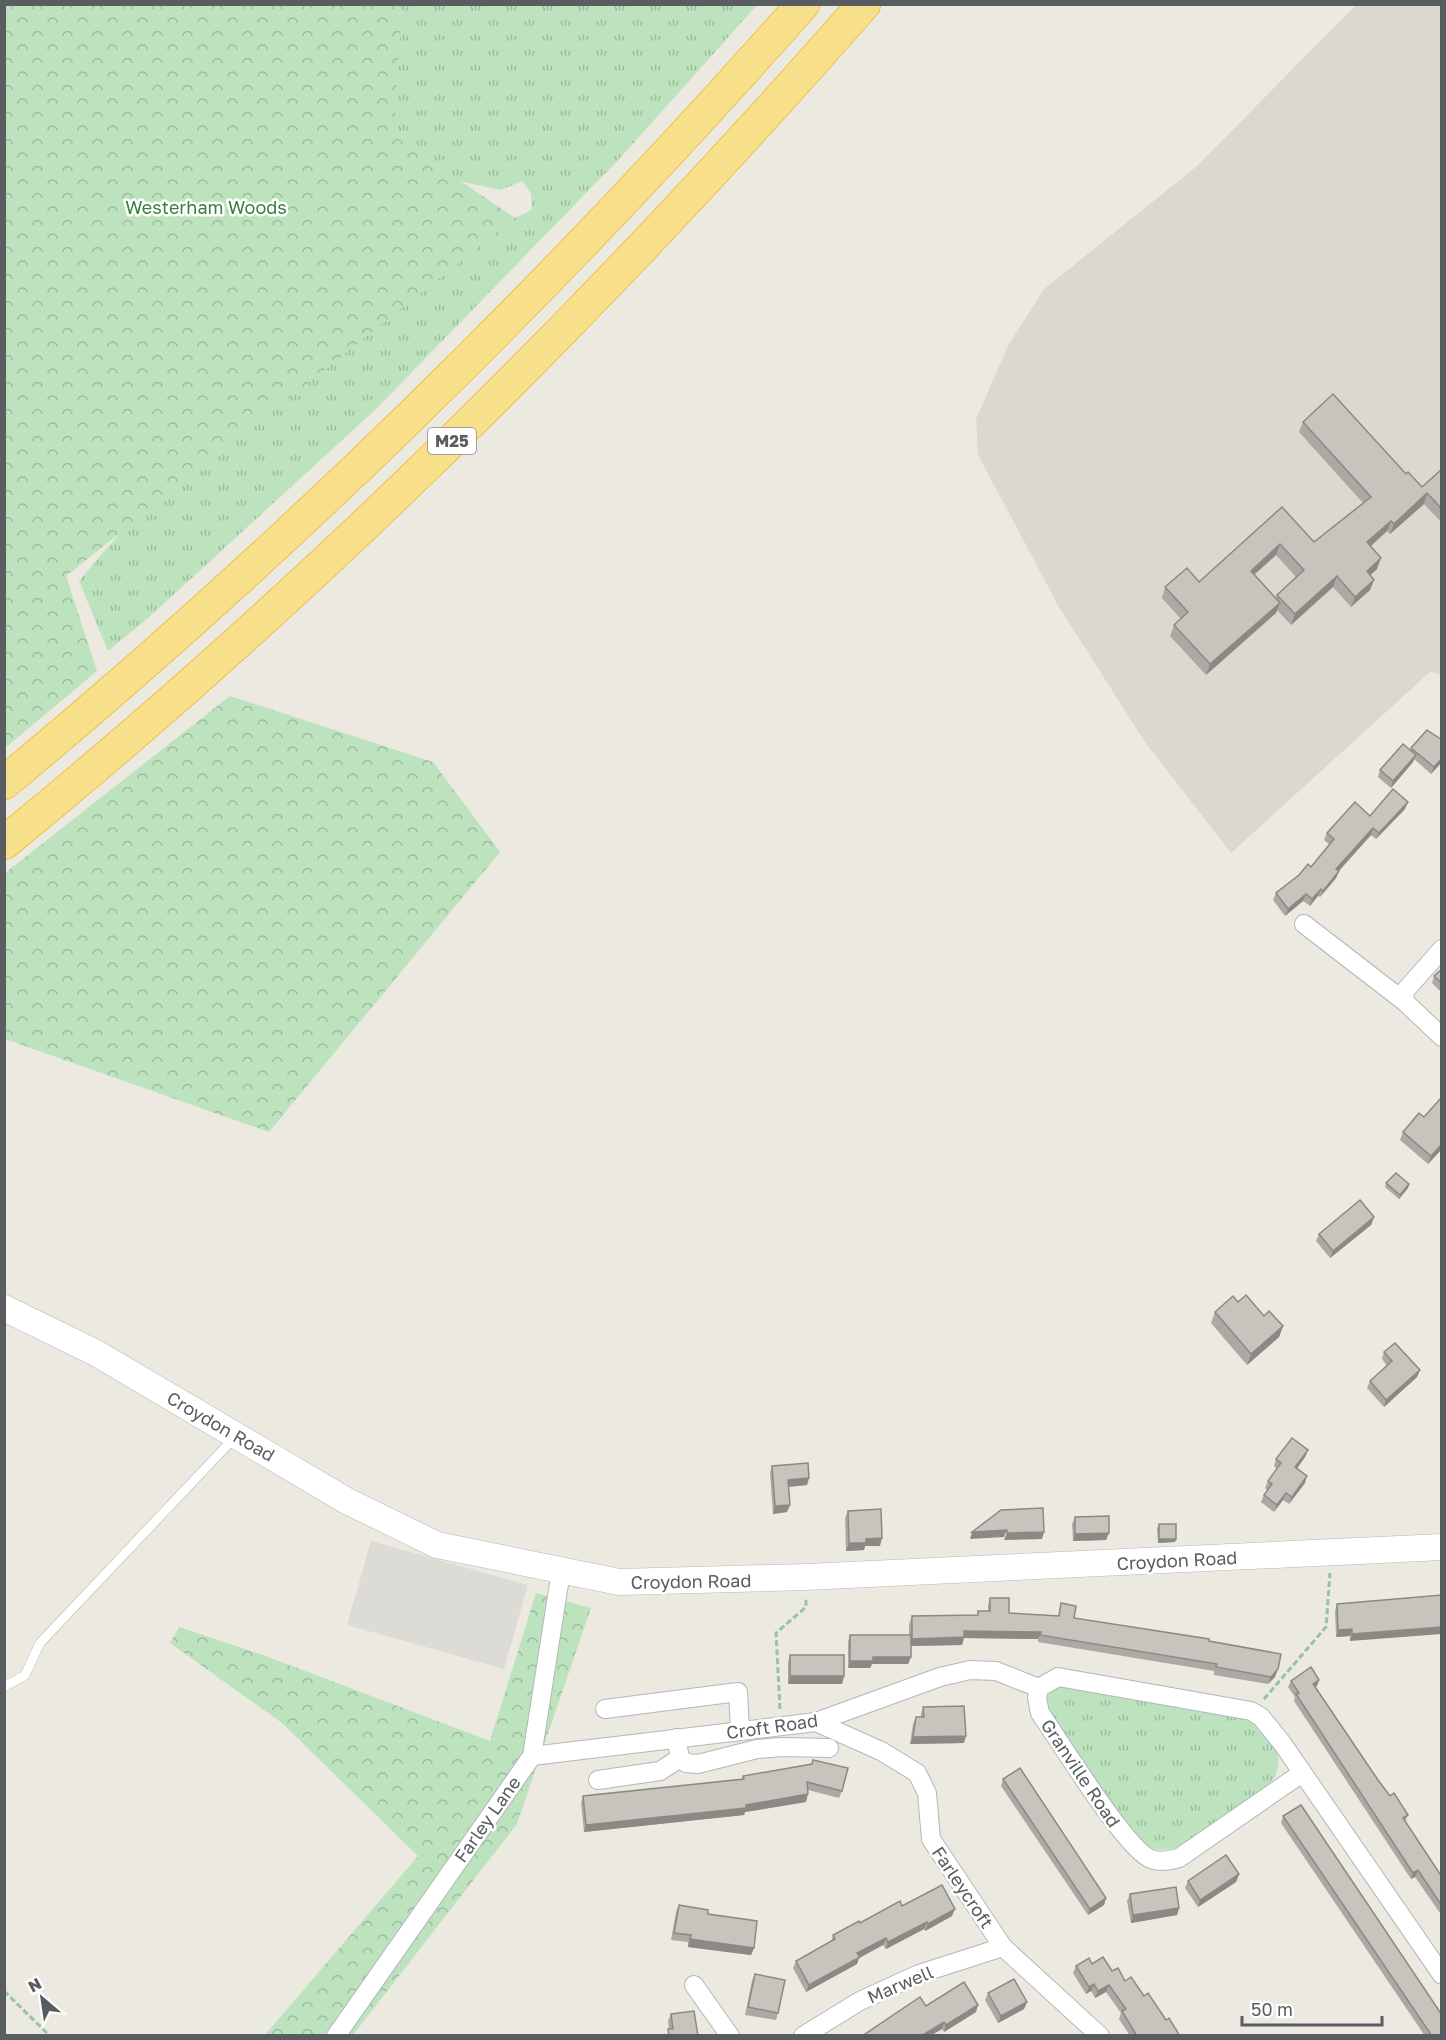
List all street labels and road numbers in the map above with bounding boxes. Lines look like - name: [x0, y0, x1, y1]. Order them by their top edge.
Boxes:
- road number: M25: [428, 428, 476, 454]
- street label: Croydon Road: [163, 1386, 279, 1466]
- street label: Croydon Road: [1116, 1546, 1238, 1574]
- street label: Croydon Road: [630, 1569, 752, 1593]
- street label: Croft Road: [725, 1709, 819, 1743]
- street label: Granville Road: [1037, 1715, 1125, 1831]
- street label: Farley Lane: [449, 1772, 525, 1866]
- street label: Farleycroft: [928, 1842, 998, 1932]
- street label: Marwell: [864, 1960, 936, 2008]

